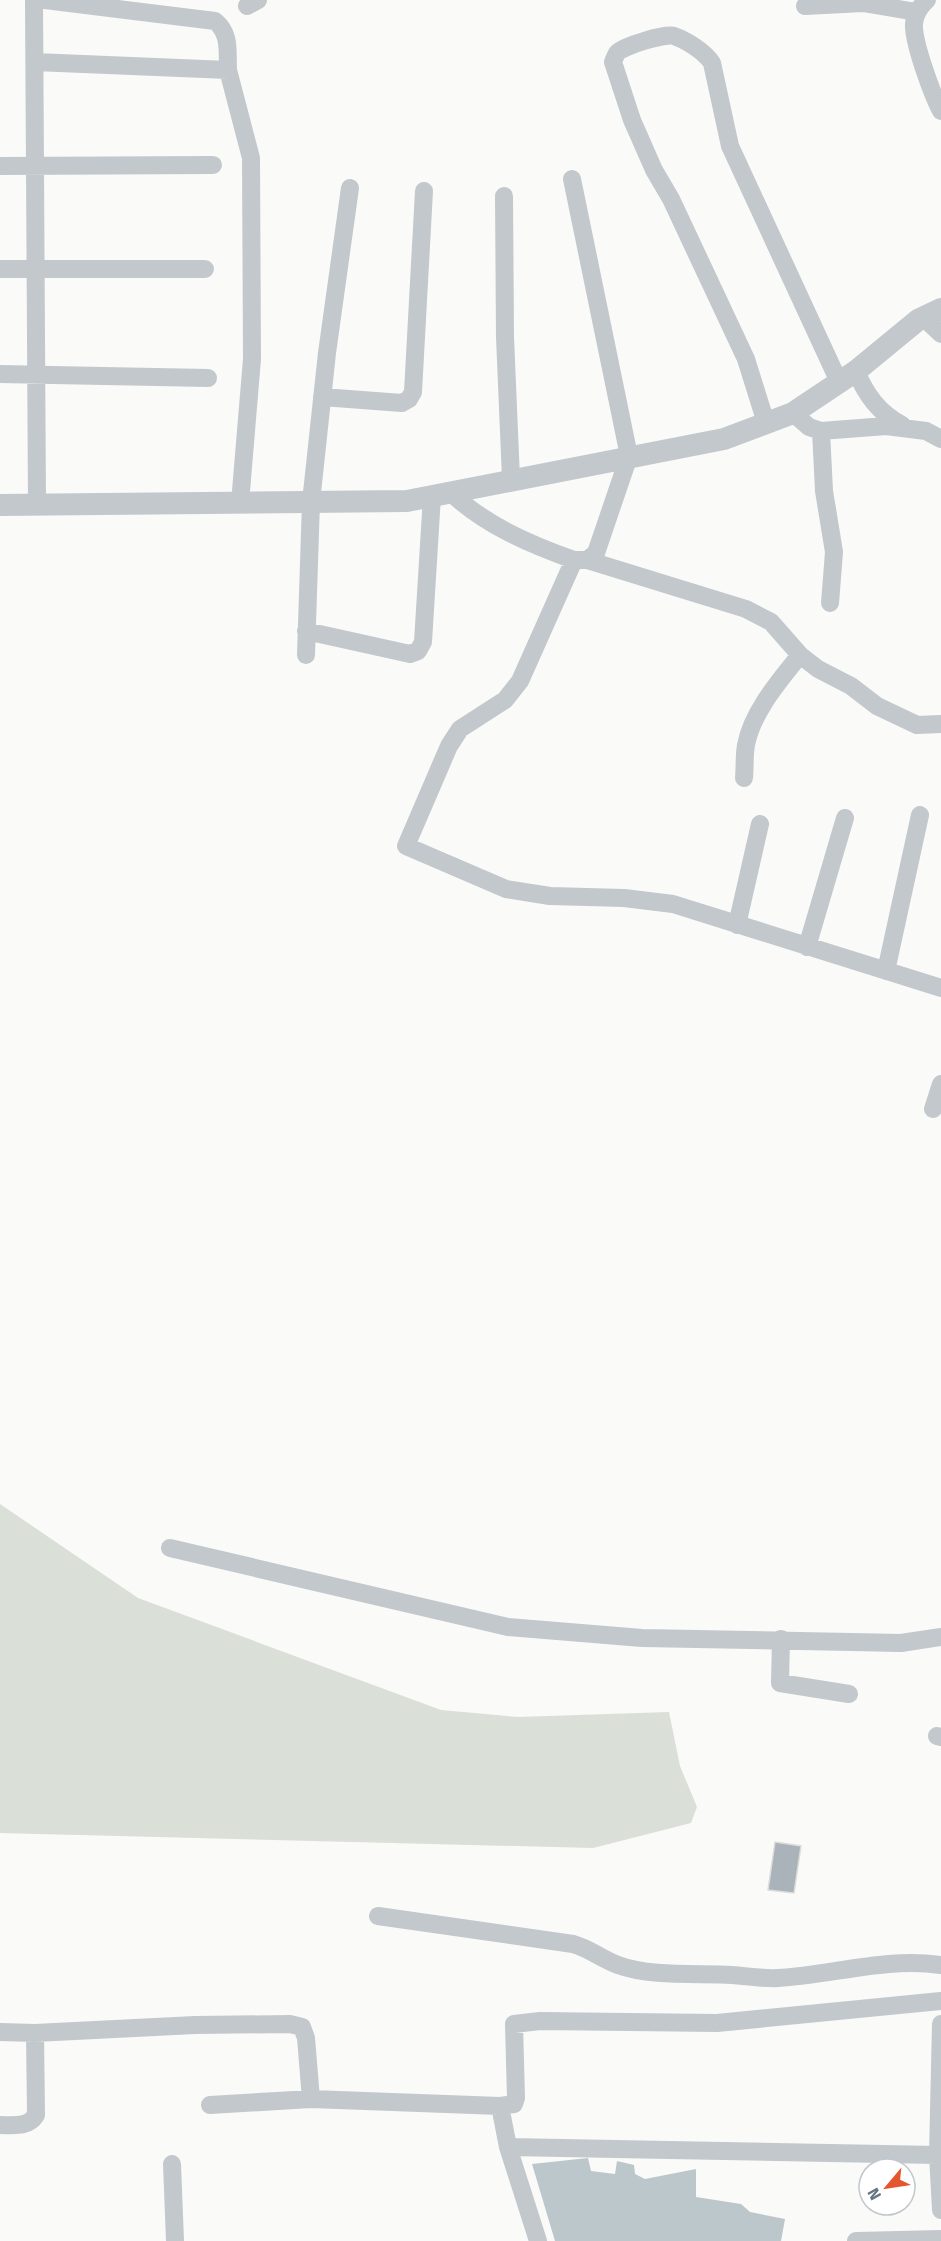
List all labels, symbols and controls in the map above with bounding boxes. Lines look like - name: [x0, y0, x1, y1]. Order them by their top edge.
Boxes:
- north arrow: [857, 2157, 917, 2217]
- text: N: [863, 2185, 885, 2203]

